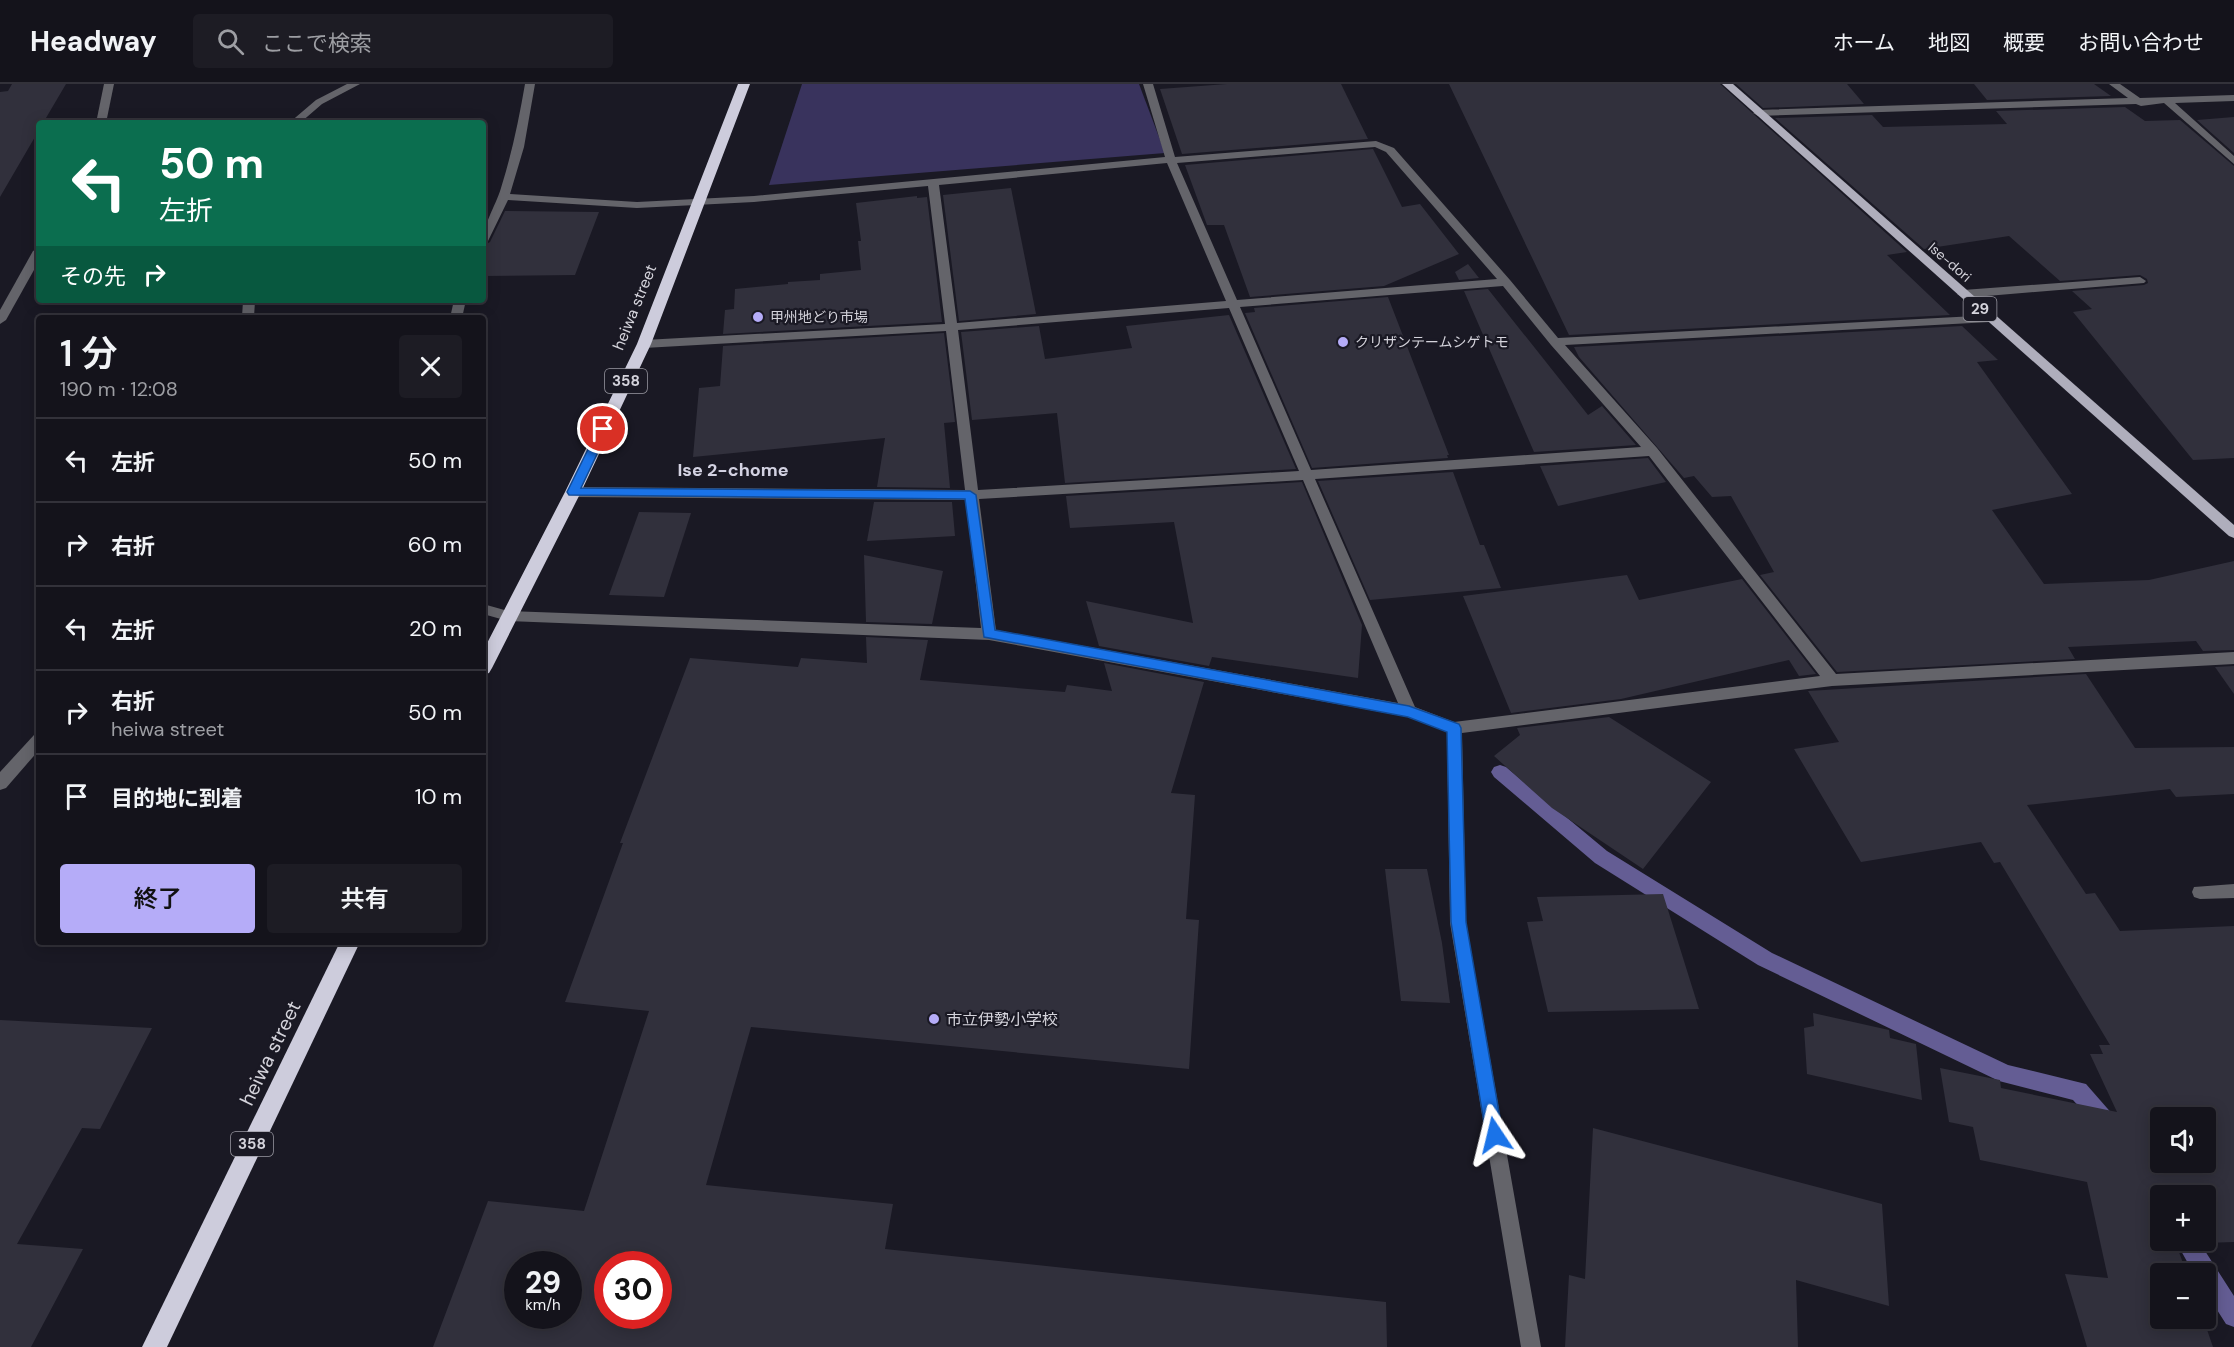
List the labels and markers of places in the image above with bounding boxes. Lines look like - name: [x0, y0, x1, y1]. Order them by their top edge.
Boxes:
- place label: 甲州地どり市場: [770, 308, 868, 326]
- marker: 甲州地どり市場: [751, 310, 765, 324]
- place label: クリザンテームシゲトモ: [1355, 333, 1509, 351]
- marker: クリザンテームシゲトモ: [1336, 335, 1350, 349]
- pin: [577, 403, 628, 454]
- place label: 市立伊勢小学校: [946, 1009, 1058, 1030]
- marker: 市立伊勢小学校: [927, 1012, 941, 1026]

